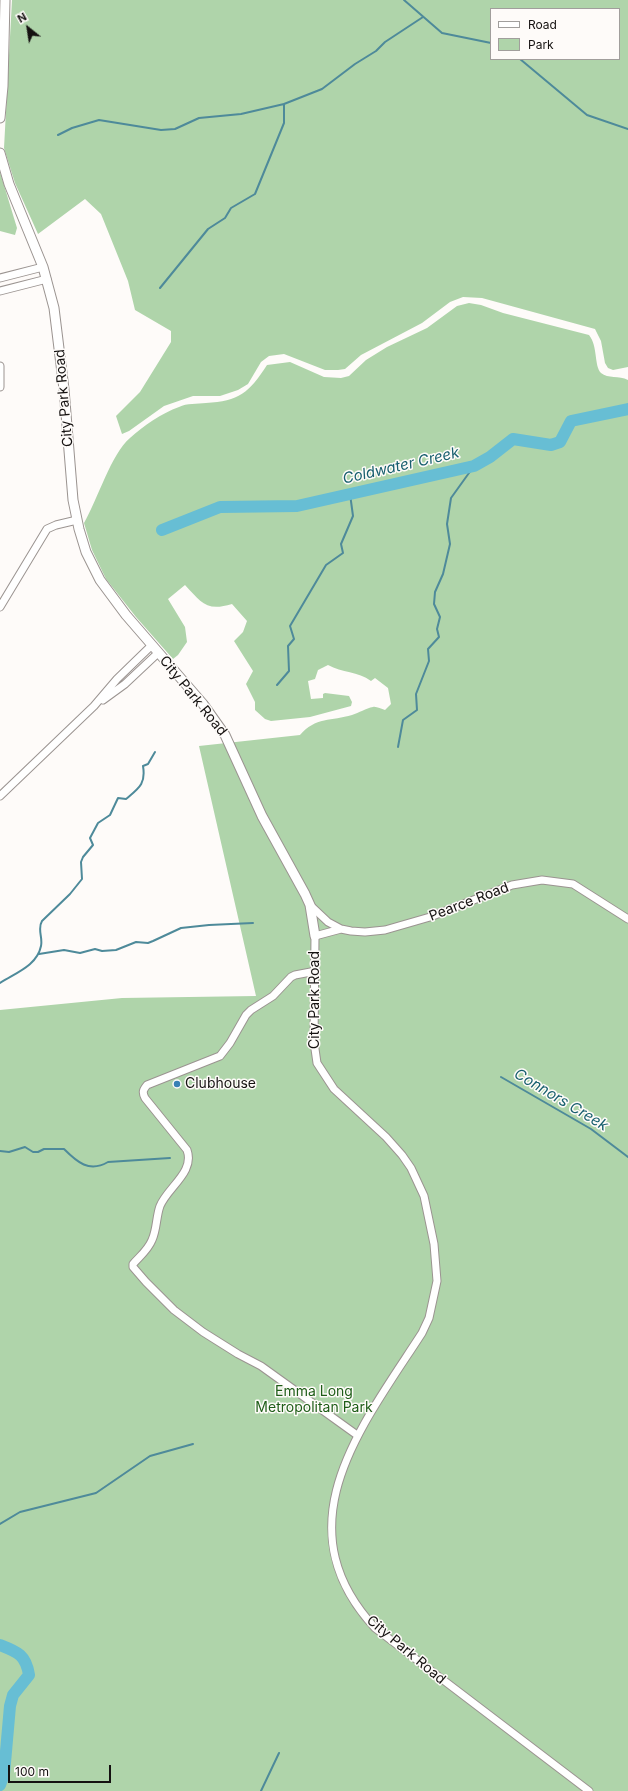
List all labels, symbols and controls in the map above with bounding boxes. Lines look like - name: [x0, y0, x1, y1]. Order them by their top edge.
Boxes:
- north arrow: [8, 8, 48, 48]
- legend: [490, 8, 620, 60]
- text: N: [15, 9, 29, 26]
- text: Road: [528, 17, 557, 32]
- text: Park: [528, 37, 554, 52]
- street label: City Park Road: [51, 348, 77, 448]
- water label: Coldwater Creek: [341, 444, 461, 488]
- street label: City Park Road: [156, 653, 230, 739]
- street label: Pearce Road: [427, 879, 511, 925]
- street label: City Park Road: [307, 951, 323, 1049]
- water label: Connors Creek: [511, 1065, 611, 1135]
- place label: Clubhouse: [185, 1076, 256, 1092]
- marker: Clubhouse: [172, 1079, 182, 1089]
- park label: Emma Long Metropolitan Park: [255, 1384, 373, 1416]
- street label: City Park Road: [363, 1612, 449, 1688]
- scale bar: [10, 1757, 113, 1783]
- text: 100 m: [15, 1764, 49, 1779]

